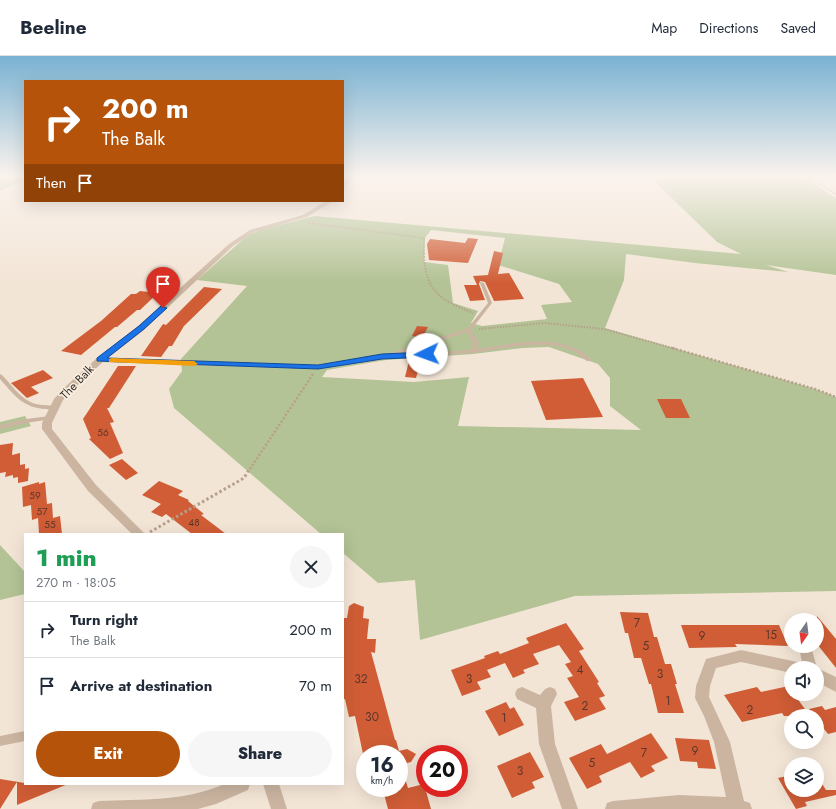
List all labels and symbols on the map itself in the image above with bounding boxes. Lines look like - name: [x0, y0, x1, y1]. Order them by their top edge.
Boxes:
- pin: [146, 267, 180, 308]
- position arrow: [406, 333, 448, 375]
- street label: The Balk: [56, 360, 99, 403]
- house number: 56: [97, 425, 109, 440]
- house number: 59: [29, 488, 41, 503]
- house number: 57: [37, 504, 48, 519]
- house number: 48: [188, 515, 200, 530]
- house number: 55: [44, 517, 56, 532]
- north arrow: [784, 613, 824, 653]
- house number: 7: [634, 614, 641, 632]
- house number: 15: [765, 626, 777, 644]
- house number: 9: [699, 627, 706, 645]
- house number: 5: [643, 637, 650, 655]
- house number: 4: [577, 661, 584, 679]
- house number: 3: [657, 665, 664, 683]
- house number: 32: [354, 670, 368, 688]
- house number: 3: [466, 670, 473, 688]
- house number: 1: [665, 692, 671, 710]
- house number: 2: [582, 697, 589, 715]
- house number: 2: [747, 701, 754, 719]
- house number: 30: [365, 708, 379, 726]
- house number: 1: [501, 709, 507, 727]
- house number: 9: [692, 742, 699, 760]
- house number: 7: [641, 744, 648, 762]
- speed limit sign: 20: [416, 745, 468, 797]
- house number: 5: [589, 754, 596, 772]
- house number: 3: [517, 762, 524, 780]

